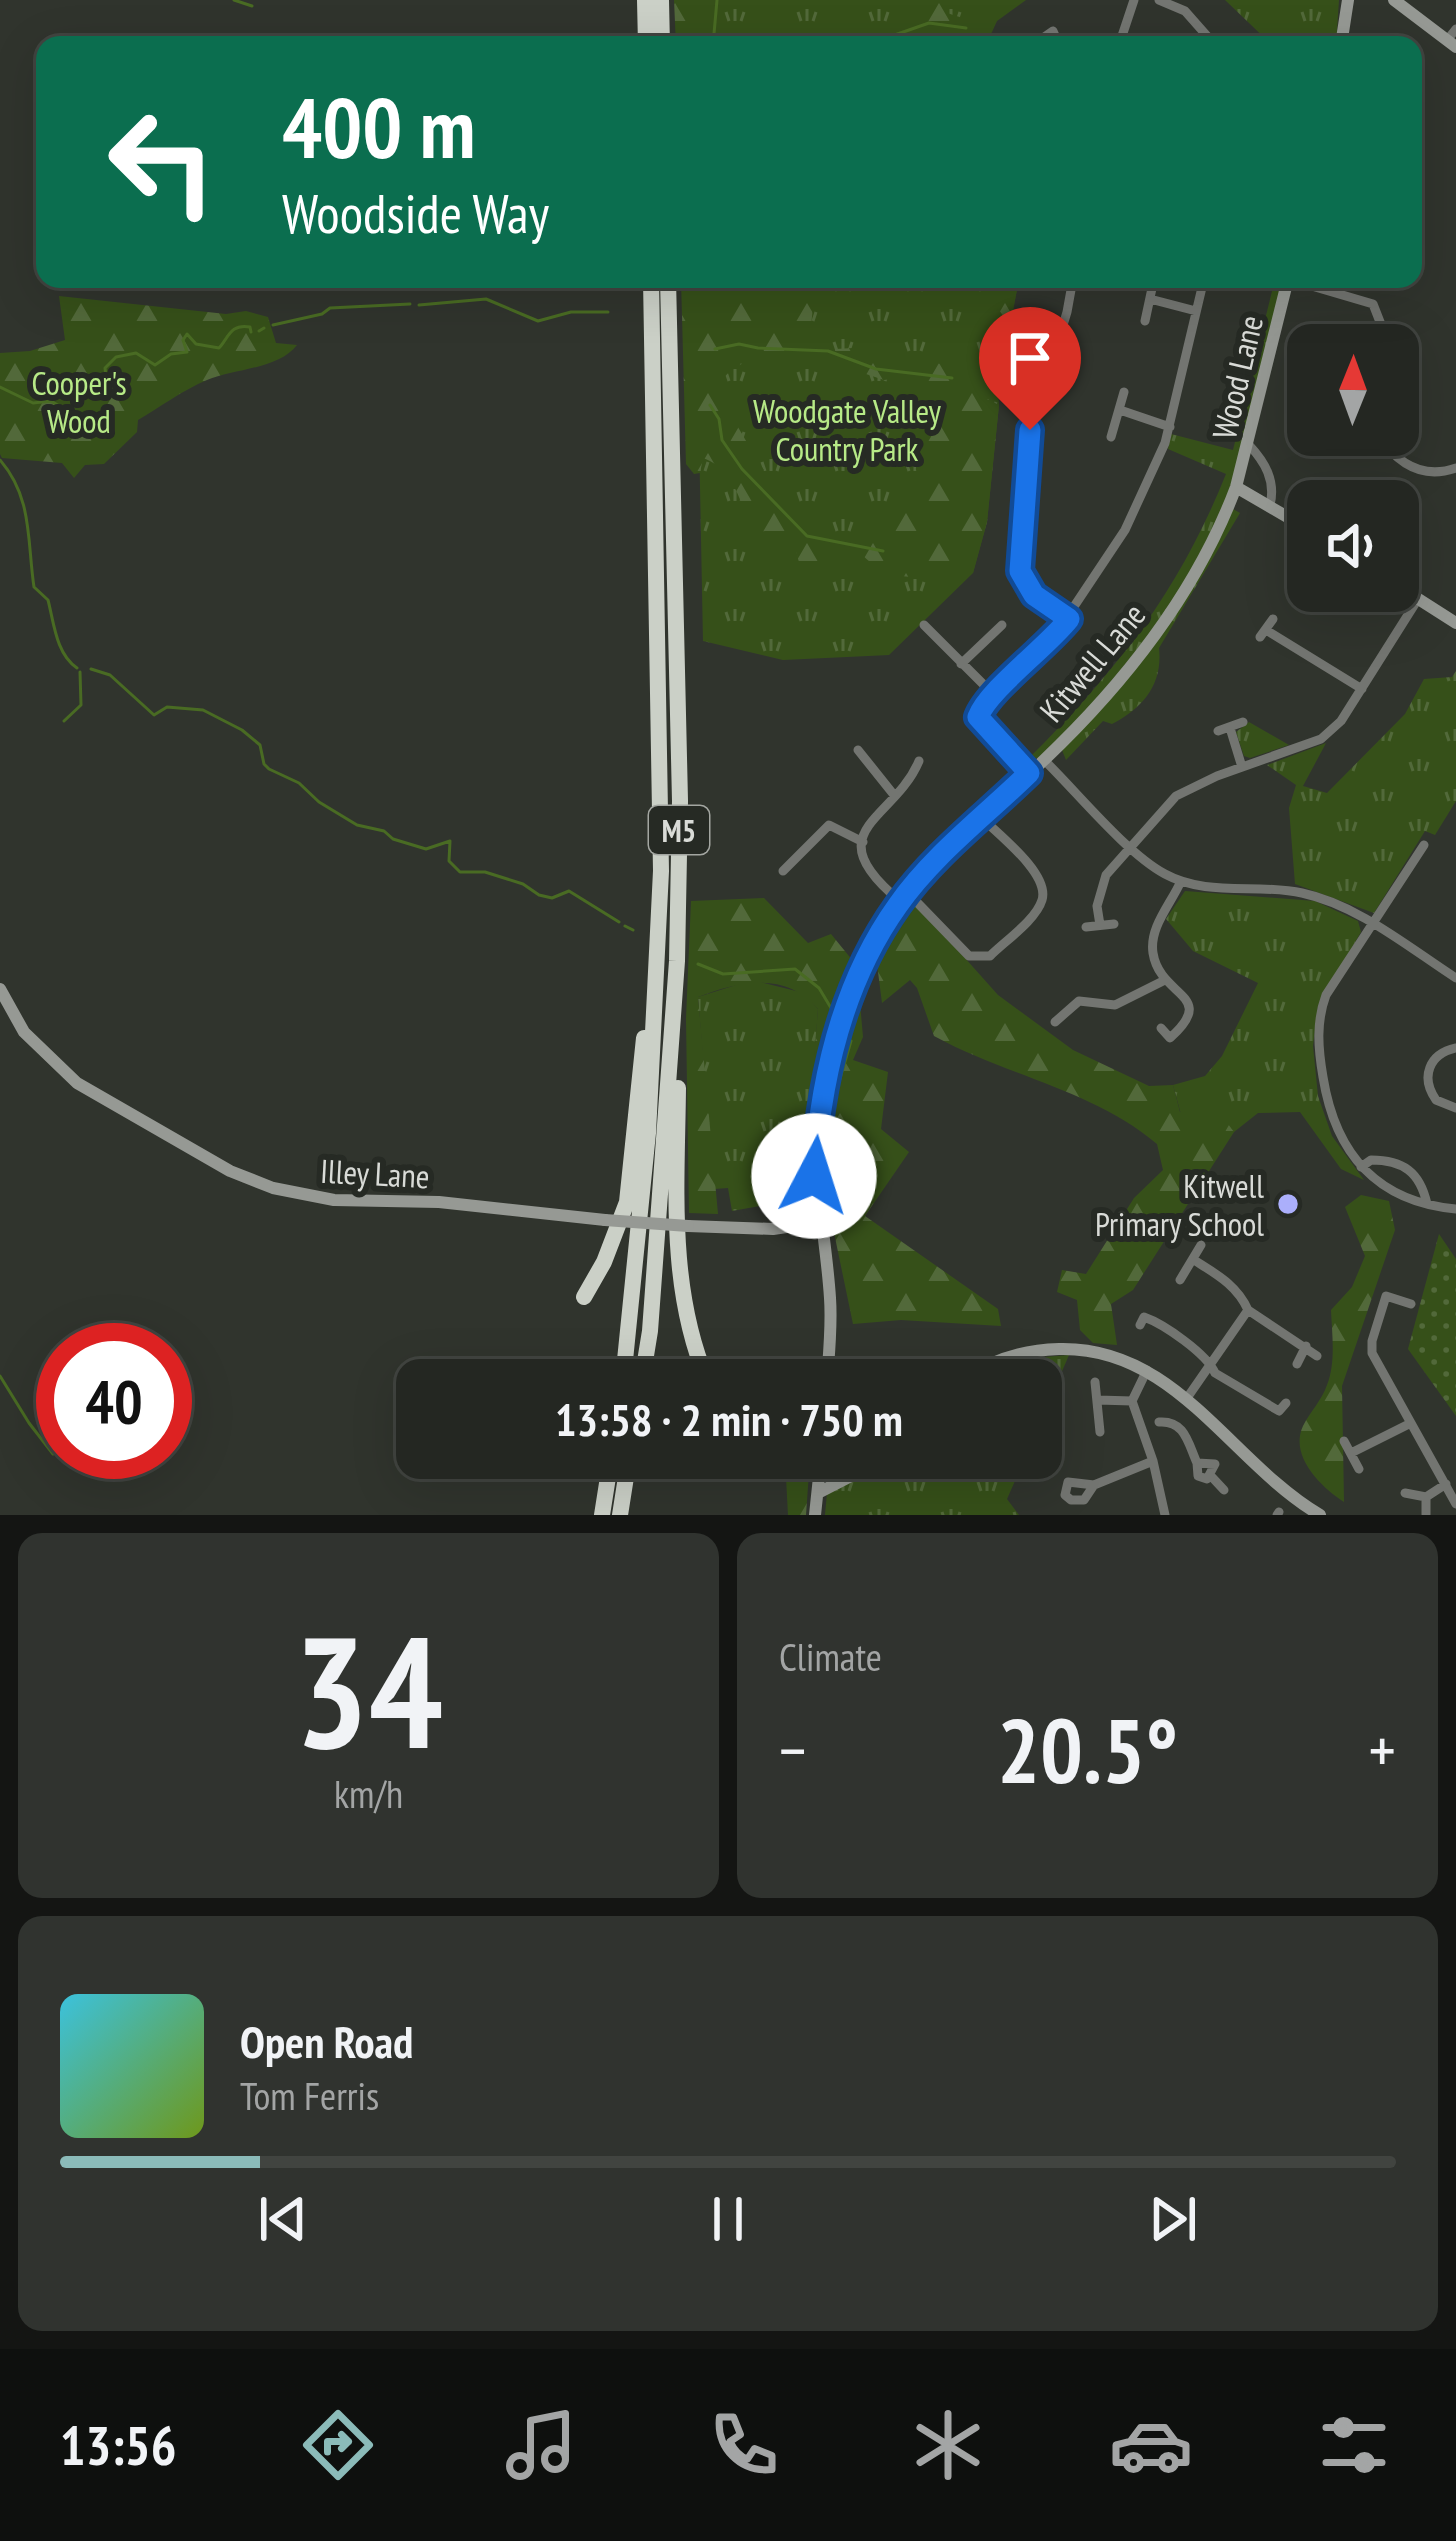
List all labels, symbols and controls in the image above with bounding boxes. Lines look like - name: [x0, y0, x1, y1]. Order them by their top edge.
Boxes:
- text: 400 m: [282, 72, 475, 181]
- icon: left: [84, 84, 240, 240]
- text: Woodside Way: [282, 178, 549, 248]
- pin: [979, 307, 1081, 430]
- street label: Wood Lane: [1202, 311, 1272, 443]
- north arrow: [1287, 324, 1419, 456]
- map controls: [1287, 324, 1419, 612]
- icon: arrive: [997, 325, 1063, 391]
- park label: Cooper's Wood: [31, 361, 127, 442]
- park label: Woodgate Valley Country Park: [753, 389, 942, 470]
- button: sound: [1287, 480, 1419, 612]
- street label: Kitwell Lane: [1030, 594, 1154, 730]
- road number: M5: [649, 806, 709, 854]
- position arrow: [751, 1113, 877, 1239]
- street label: Illey Lane: [319, 1149, 431, 1197]
- place label: Kitwell Primary School: [1095, 1164, 1264, 1245]
- marker: Kitwell Primary School: [1275, 1191, 1301, 1217]
- speed limit sign: 40: [36, 1323, 192, 1479]
- text: 13:58 · 2 min · 750 m: [555, 1390, 903, 1448]
- text: 34: [294, 1589, 443, 1791]
- text: Climate: [779, 1631, 882, 1682]
- text: 20.5°: [997, 1691, 1178, 1808]
- text: −: [779, 1707, 806, 1792]
- text: +: [1369, 1707, 1396, 1792]
- text: km/h: [334, 1768, 403, 1819]
- text: Open Road: [240, 2012, 413, 2070]
- text: Tom Ferris: [240, 2070, 379, 2121]
- icon: previous: [250, 2186, 316, 2252]
- icon: pause: [695, 2186, 761, 2252]
- icon: next: [1140, 2186, 1206, 2252]
- icon: directions: [296, 2403, 380, 2487]
- icon: music: [499, 2403, 583, 2487]
- icon: phone: [702, 2403, 786, 2487]
- icon: climate: [906, 2403, 990, 2487]
- icon: car: [1109, 2403, 1193, 2487]
- icon: filters: [1312, 2403, 1396, 2487]
- text: 13:56: [60, 2410, 176, 2480]

